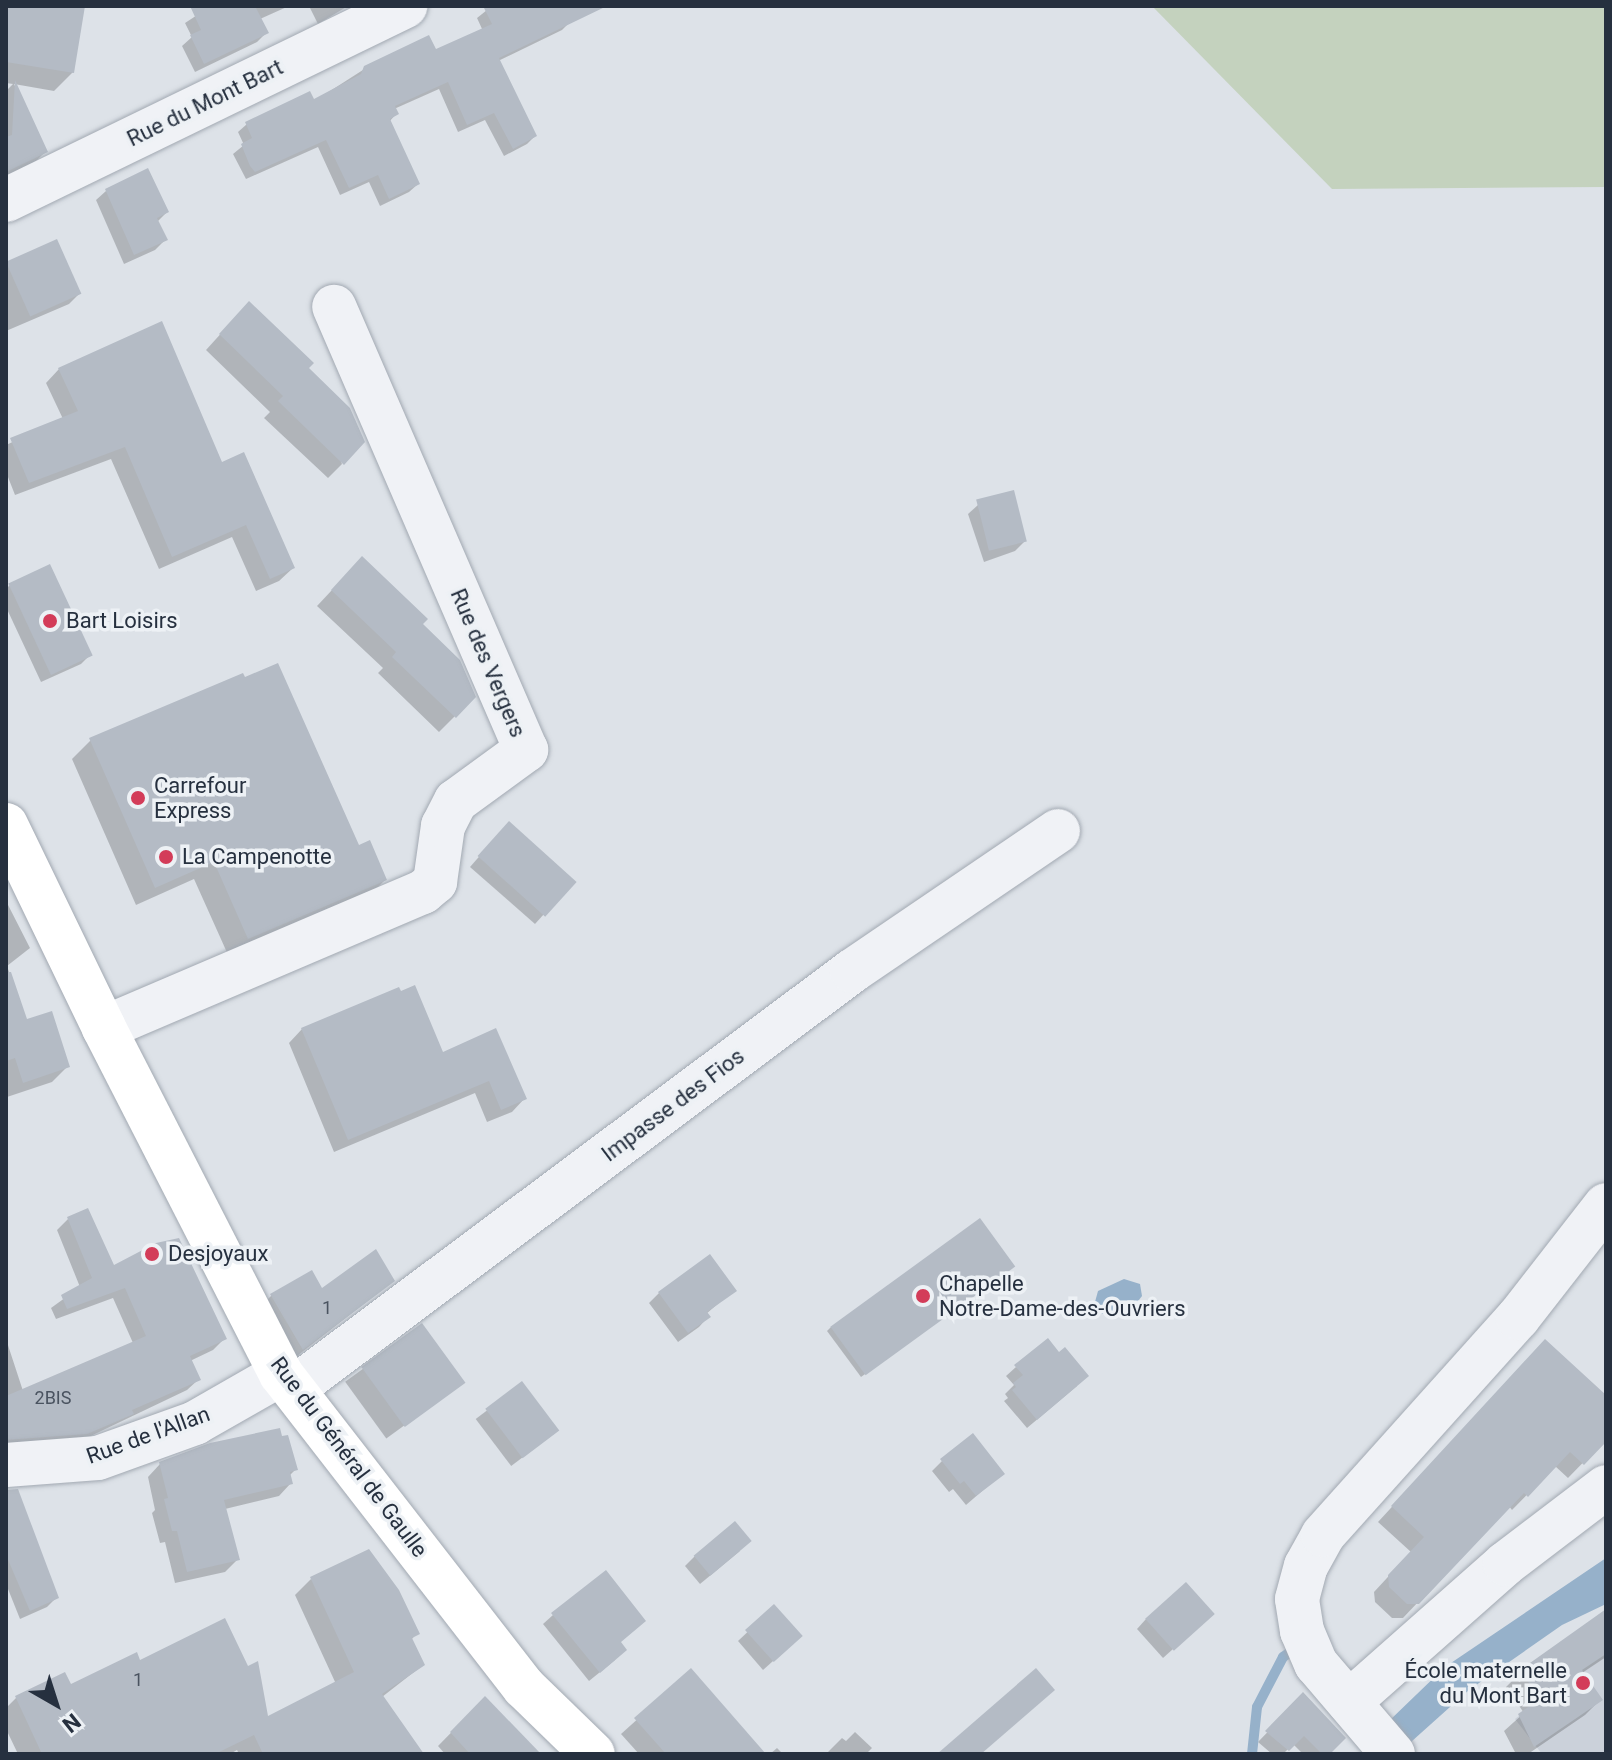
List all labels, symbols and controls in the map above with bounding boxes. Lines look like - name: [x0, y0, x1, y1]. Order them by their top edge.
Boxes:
- street label: Rue du Mont Bart: [123, 54, 287, 152]
- street label: Rue des Vergers: [445, 585, 531, 741]
- place label: Bart Loisirs: [66, 608, 178, 634]
- marker: Bart Loisirs: [41, 612, 59, 630]
- place label: Carrefour Express: [154, 772, 246, 824]
- marker: Carrefour Express: [129, 789, 147, 807]
- place label: La Campenotte: [182, 844, 332, 870]
- marker: La Campenotte: [157, 848, 175, 866]
- street label: Impasse des Fios: [596, 1043, 750, 1167]
- place label: Desjoyaux: [168, 1241, 268, 1267]
- marker: Desjoyaux: [143, 1245, 161, 1263]
- place label: Chapelle Notre-Dame-des-Ouvriers: [939, 1270, 1186, 1322]
- marker: Chapelle Notre-Dame-des-Ouvriers: [914, 1287, 932, 1305]
- house number: 1: [322, 1297, 332, 1319]
- street label: Rue du Général de Gaulle: [265, 1352, 433, 1562]
- house number: 2BIS: [35, 1387, 71, 1409]
- street label: Rue de l'Allan: [83, 1400, 213, 1470]
- place label: École maternelle du Mont Bart: [1404, 1657, 1567, 1708]
- north arrow: [16, 1664, 96, 1744]
- house number: 1: [133, 1669, 143, 1691]
- marker: École maternelle du Mont Bart: [1574, 1674, 1592, 1692]
- text: N: [58, 1708, 85, 1738]

